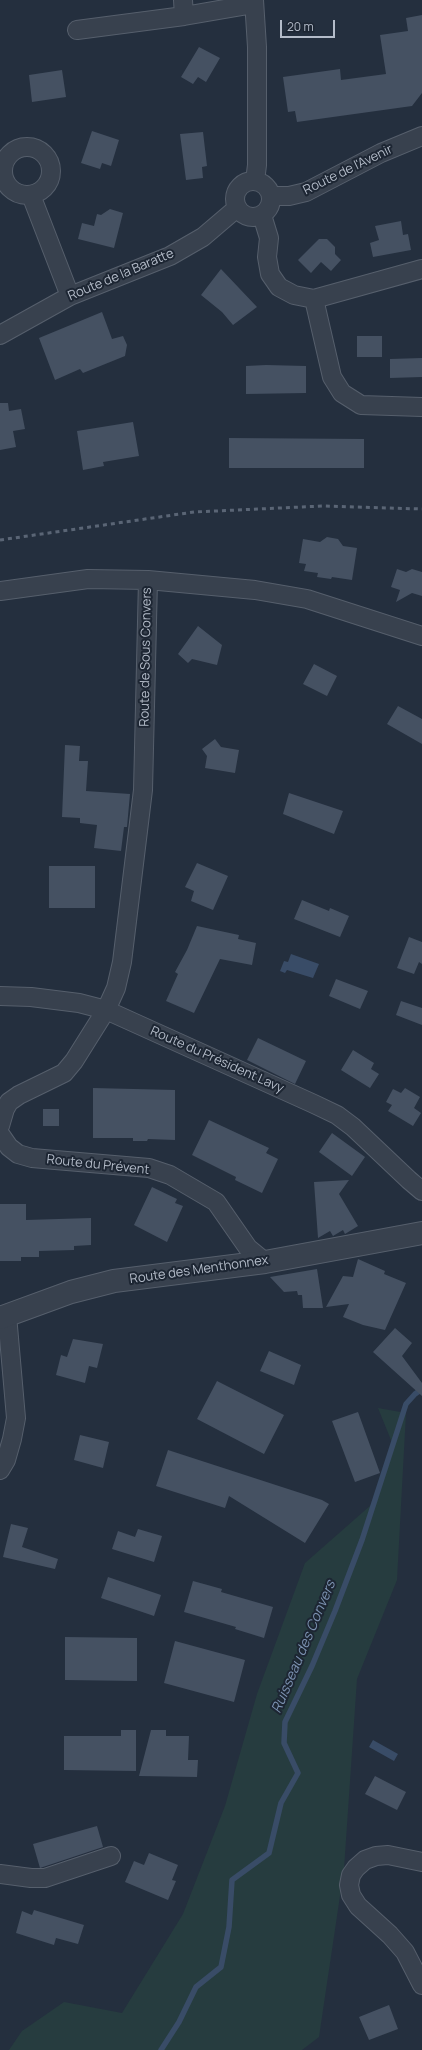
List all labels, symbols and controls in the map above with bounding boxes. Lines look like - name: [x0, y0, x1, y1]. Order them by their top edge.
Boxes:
- scale bar: [282, 12, 337, 38]
- text: 20 m: [287, 18, 314, 35]
- street label: Route de l'Avenir: [301, 142, 395, 198]
- street label: Route de la Baratte: [66, 246, 176, 304]
- street label: Route de Sous Convers: [137, 587, 155, 727]
- street label: Route du Président Lavy: [148, 1024, 286, 1096]
- street label: Route du Prévent: [46, 1152, 150, 1178]
- street label: Route des Menthonnex: [129, 1253, 269, 1287]
- water label: Ruisseau des Convers: [268, 1578, 340, 1716]

